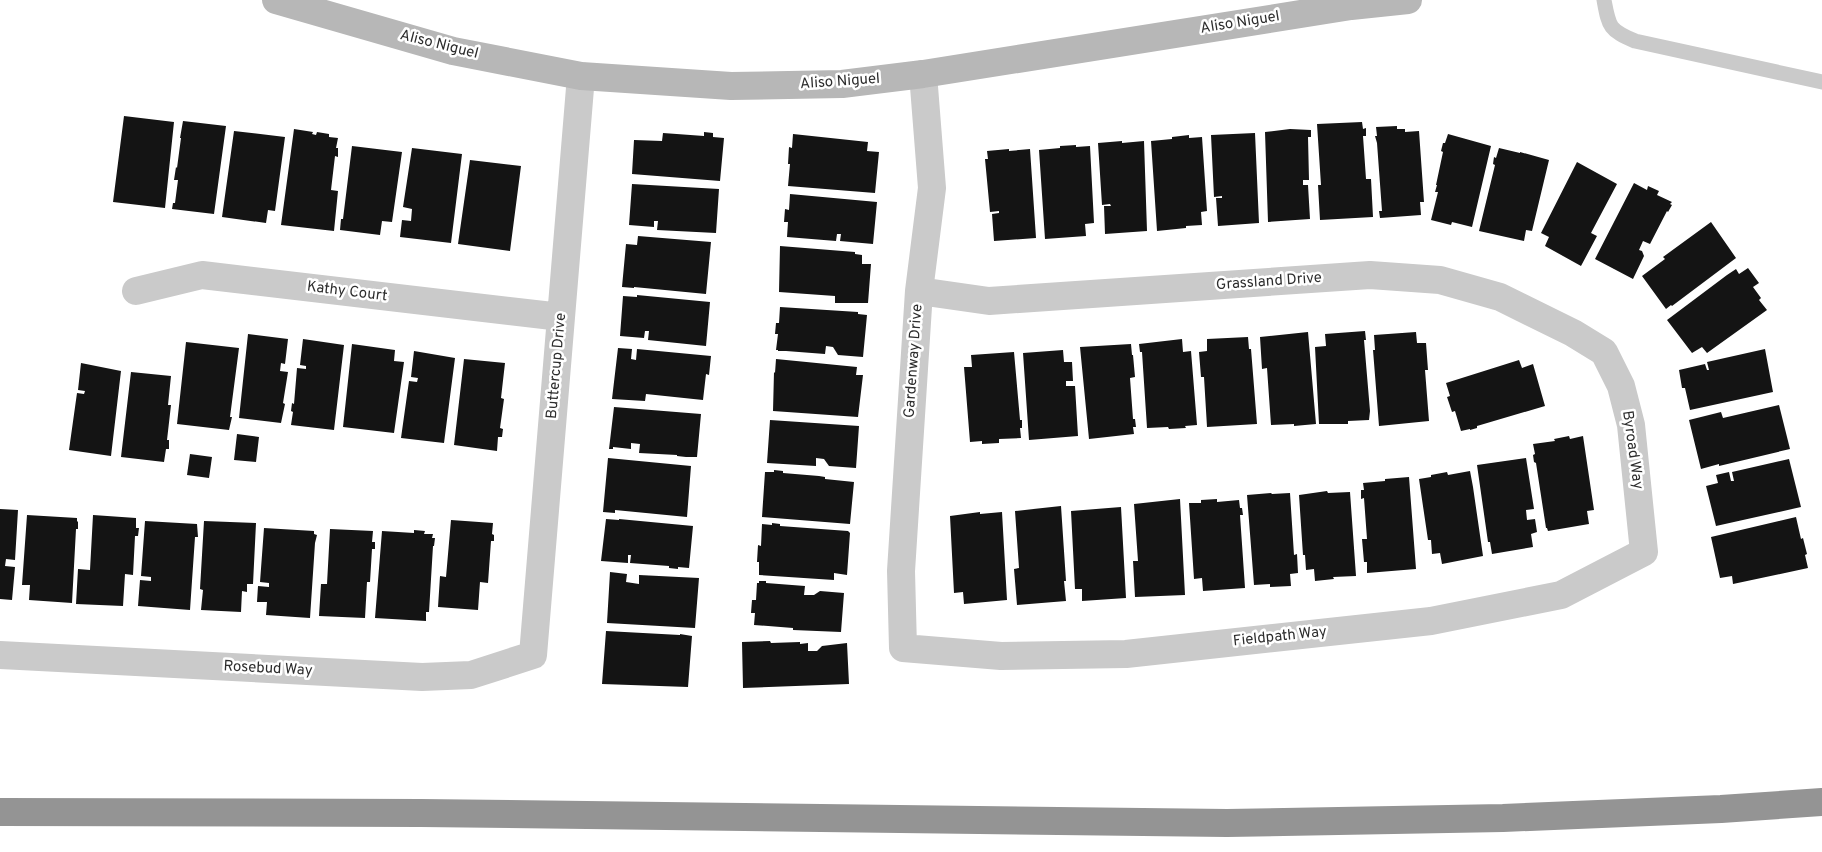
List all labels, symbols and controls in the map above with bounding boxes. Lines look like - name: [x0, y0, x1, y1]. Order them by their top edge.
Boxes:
- street label: Aliso Niguel: [1199, 7, 1281, 39]
- street label: Aliso Niguel: [398, 26, 480, 64]
- street label: Aliso Niguel: [799, 70, 881, 94]
- street label: Grassland Drive: [1215, 269, 1323, 295]
- street label: Kathy Court: [306, 278, 388, 306]
- street label: Gardenway Drive: [901, 303, 927, 419]
- street label: Buttercup Drive: [543, 312, 571, 420]
- street label: Byroad Way: [1617, 409, 1647, 491]
- street label: Fieldpath Way: [1232, 623, 1328, 651]
- street label: Rosebud Way: [223, 657, 313, 681]

